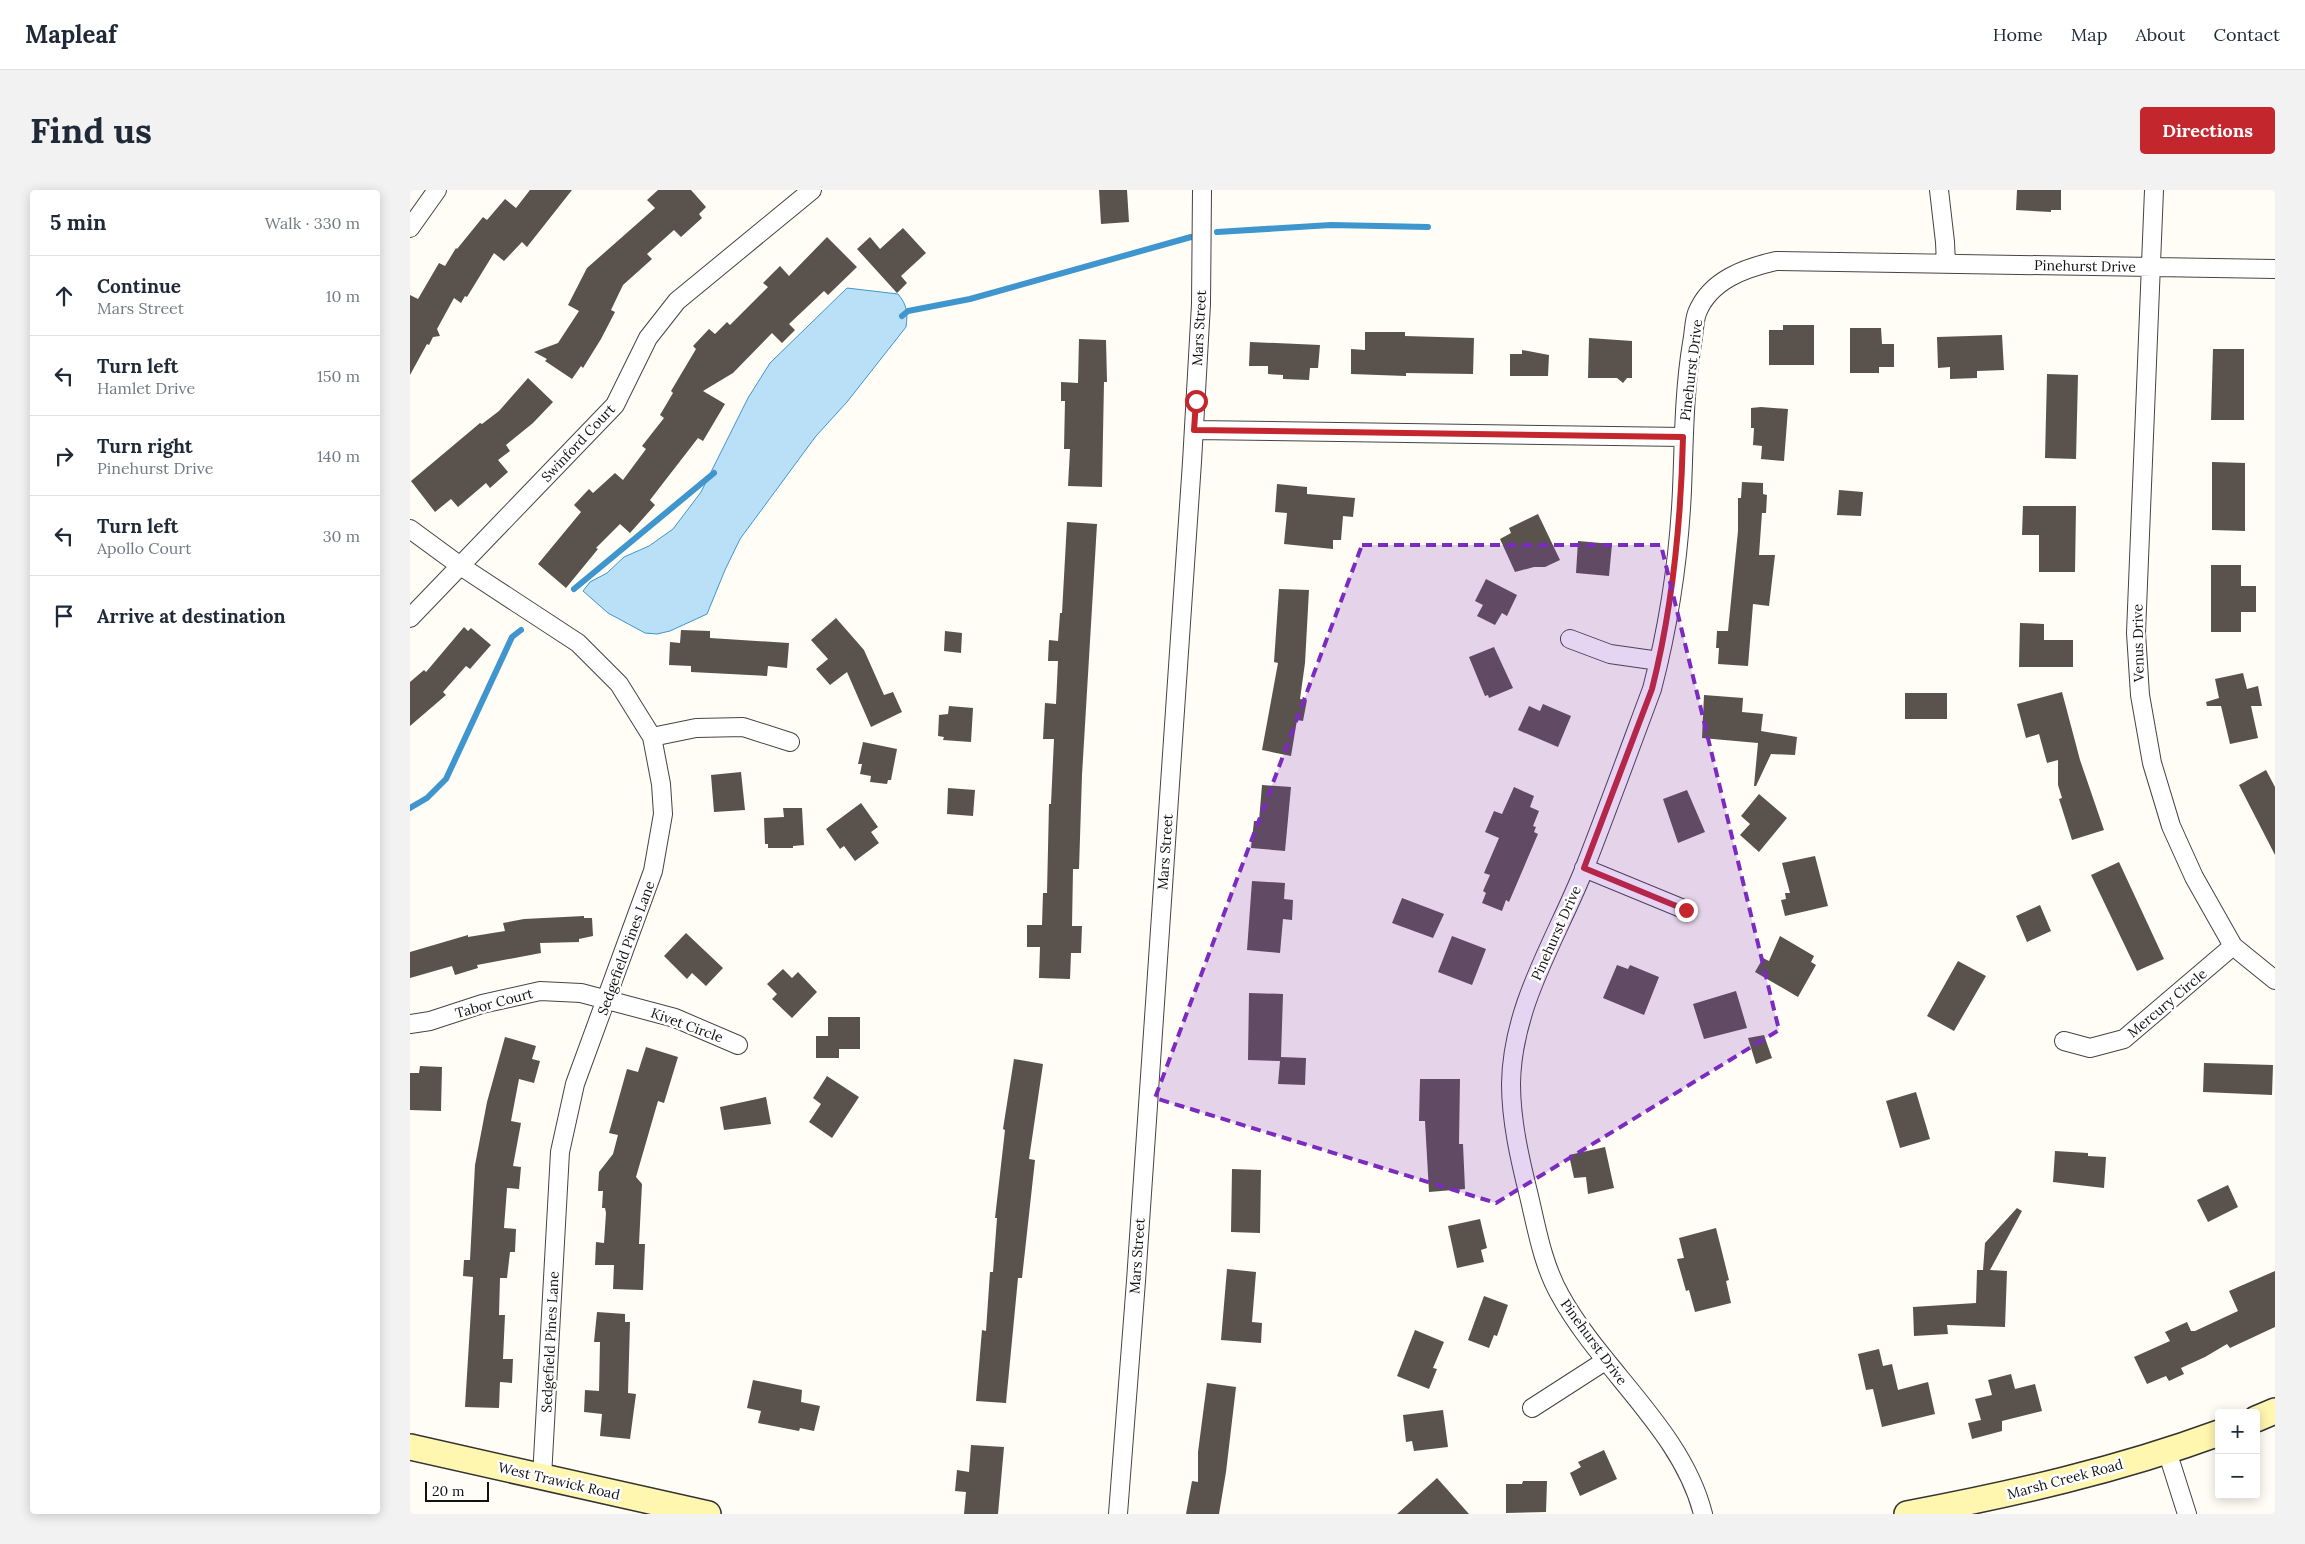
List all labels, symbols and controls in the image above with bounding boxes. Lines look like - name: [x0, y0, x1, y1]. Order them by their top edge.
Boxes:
- text: Mapleaf: [25, 19, 117, 50]
- text: Home: [1993, 23, 2043, 46]
- text: Map: [2071, 23, 2107, 46]
- text: About: [2135, 23, 2185, 46]
- text: Contact: [2213, 23, 2280, 46]
- button: Directions: [2140, 107, 2275, 154]
- text: Find us: [30, 108, 152, 153]
- text: 5 min: [50, 209, 106, 236]
- text: Walk · 330 m: [265, 213, 360, 233]
- street label: Pinehurst Drive: [2034, 256, 2137, 276]
- text: Continue: [97, 274, 181, 298]
- icon: ahead: [50, 282, 78, 310]
- text: 10 m: [326, 286, 360, 306]
- street label: Mars Street: [1188, 289, 1210, 366]
- text: Mars Street: [97, 298, 184, 318]
- street label: Pinehurst Drive: [1676, 318, 1706, 422]
- text: Turn left: [97, 354, 178, 378]
- icon: left: [50, 362, 78, 390]
- text: 150 m: [317, 366, 360, 386]
- text: Hamlet Drive: [97, 378, 195, 398]
- route start: [1185, 390, 1208, 413]
- street label: Swinford Court: [537, 400, 619, 486]
- text: Turn right: [97, 434, 193, 458]
- icon: right: [50, 442, 78, 470]
- text: 140 m: [317, 446, 360, 466]
- text: Pinehurst Drive: [97, 458, 213, 478]
- text: Turn left: [97, 514, 178, 538]
- icon: left: [50, 522, 78, 550]
- text: 30 m: [323, 526, 360, 546]
- text: Apollo Court: [97, 538, 192, 558]
- icon: arrive: [50, 602, 78, 630]
- street label: Venus Drive: [2128, 603, 2148, 683]
- text: Arrive at destination: [97, 604, 286, 628]
- street label: Mars Street: [1153, 813, 1177, 891]
- street label: Sedgefield Pines Lane: [593, 878, 659, 1018]
- street label: Pinehurst Drive: [1527, 882, 1585, 983]
- route end: [1675, 899, 1698, 922]
- street label: Mercury Circle: [2124, 964, 2211, 1041]
- street label: Tabor Court: [453, 984, 535, 1022]
- street label: Kivet Circle: [648, 1004, 726, 1047]
- street label: Mars Street: [1125, 1217, 1149, 1295]
- street label: Sedgefield Pines Lane: [537, 1270, 563, 1413]
- street label: Pinehurst Drive: [1557, 1295, 1631, 1389]
- map controls: [2215, 1409, 2260, 1499]
- button: +: [2215, 1409, 2260, 1454]
- button: −: [2215, 1454, 2260, 1499]
- street label: Marsh Creek Road: [2005, 1455, 2125, 1503]
- street label: West Trawick Road: [496, 1458, 622, 1504]
- scale bar: [425, 1479, 489, 1502]
- text: 20 m: [432, 1482, 464, 1500]

